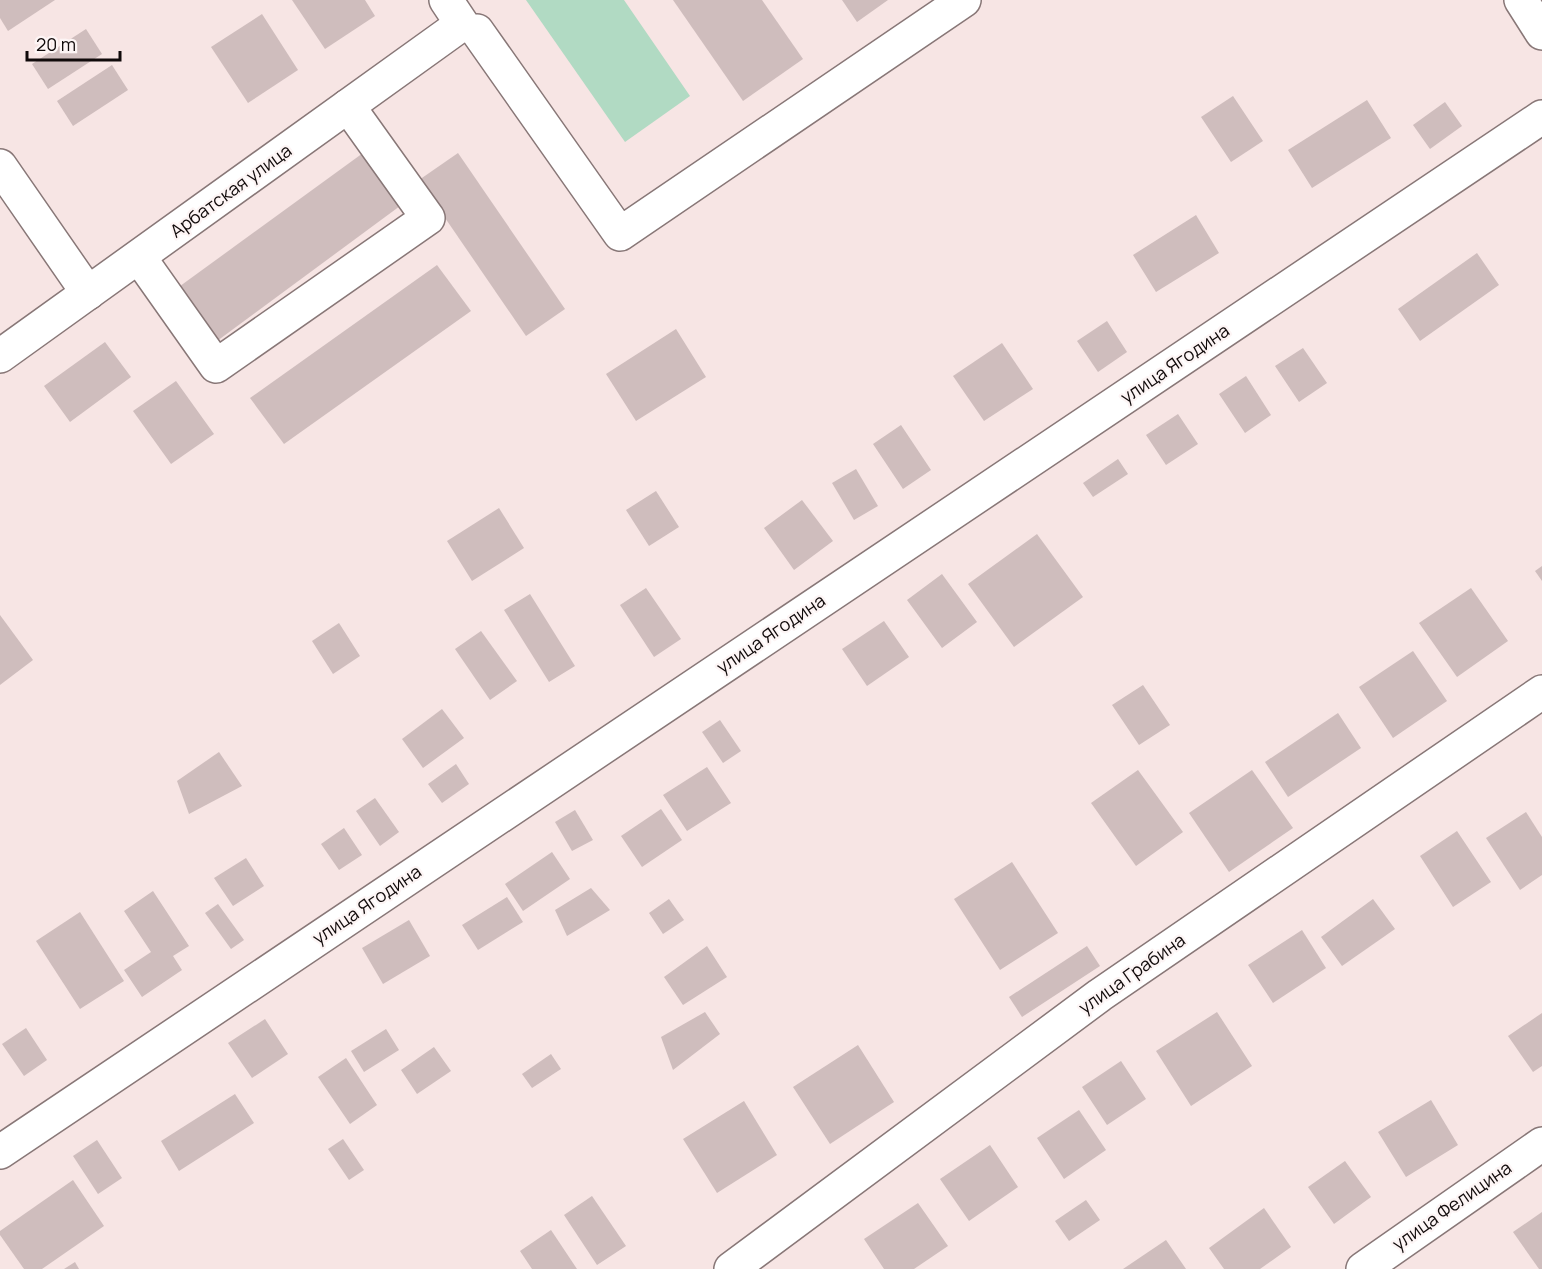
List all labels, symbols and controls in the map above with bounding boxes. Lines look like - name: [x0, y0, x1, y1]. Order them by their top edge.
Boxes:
- scale bar: [27, 24, 120, 62]
- text: 20 m: [36, 32, 76, 56]
- street label: Арбатская улица: [165, 138, 296, 242]
- street label: улица Ягодина: [1115, 318, 1234, 408]
- street label: улица Ягодина: [711, 588, 830, 678]
- street label: улица Ягодина: [307, 859, 426, 949]
- street label: улица Грабина: [1073, 927, 1190, 1019]
- street label: улица Фелицина: [1387, 1155, 1516, 1255]

